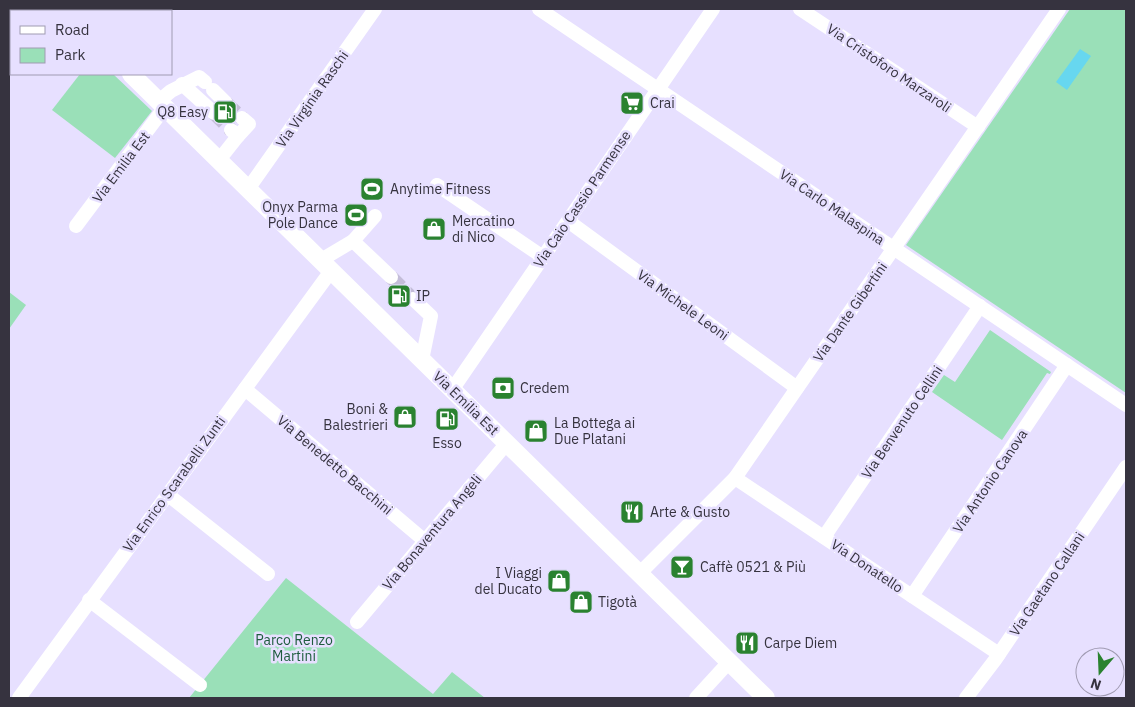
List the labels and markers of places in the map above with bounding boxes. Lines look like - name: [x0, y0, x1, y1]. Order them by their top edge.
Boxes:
- supermarket icon: Crai: [619, 90, 645, 116]
- place label: Crai: [650, 94, 675, 112]
- fuel station icon: Q8 Easy: [212, 99, 238, 125]
- place label: Q8 Easy: [157, 103, 208, 121]
- sports icon: Anytime Fitness: [359, 176, 385, 202]
- place label: Anytime Fitness: [390, 180, 491, 198]
- place label: Onyx Parma Pole Dance: [262, 198, 339, 232]
- sports icon: Onyx Parma Pole Dance: [343, 202, 369, 228]
- place label: Mercatino di Nico: [452, 212, 515, 246]
- shop icon: Mercatino di Nico: [421, 216, 447, 242]
- fuel station icon: IP: [386, 283, 412, 309]
- place label: IP: [416, 287, 430, 305]
- bank icon: Credem: [490, 375, 516, 401]
- place label: Credem: [520, 379, 569, 397]
- place label: Boni & Balestrieri: [323, 400, 388, 434]
- shop icon: Boni & Balestrieri: [392, 404, 418, 430]
- fuel station icon: Esso: [434, 406, 460, 432]
- place label: La Bottega ai Due Platani: [554, 414, 635, 448]
- shop icon: La Bottega ai Due Platani: [523, 418, 549, 444]
- place label: Esso: [432, 434, 462, 452]
- restaurant icon: Arte & Gusto: [619, 499, 645, 525]
- place label: Arte & Gusto: [650, 503, 730, 521]
- bar icon: Caffè 0521 & Più: [669, 554, 695, 580]
- place label: Caffè 0521 & Più: [700, 558, 806, 576]
- place label: I Viaggi del Ducato: [475, 564, 542, 598]
- shop icon: I Viaggi del Ducato: [546, 568, 572, 594]
- shop icon: Tigotà: [568, 589, 594, 615]
- place label: Tigotà: [598, 593, 638, 611]
- restaurant icon: Carpe Diem: [734, 630, 760, 656]
- place label: Carpe Diem: [764, 634, 837, 652]

